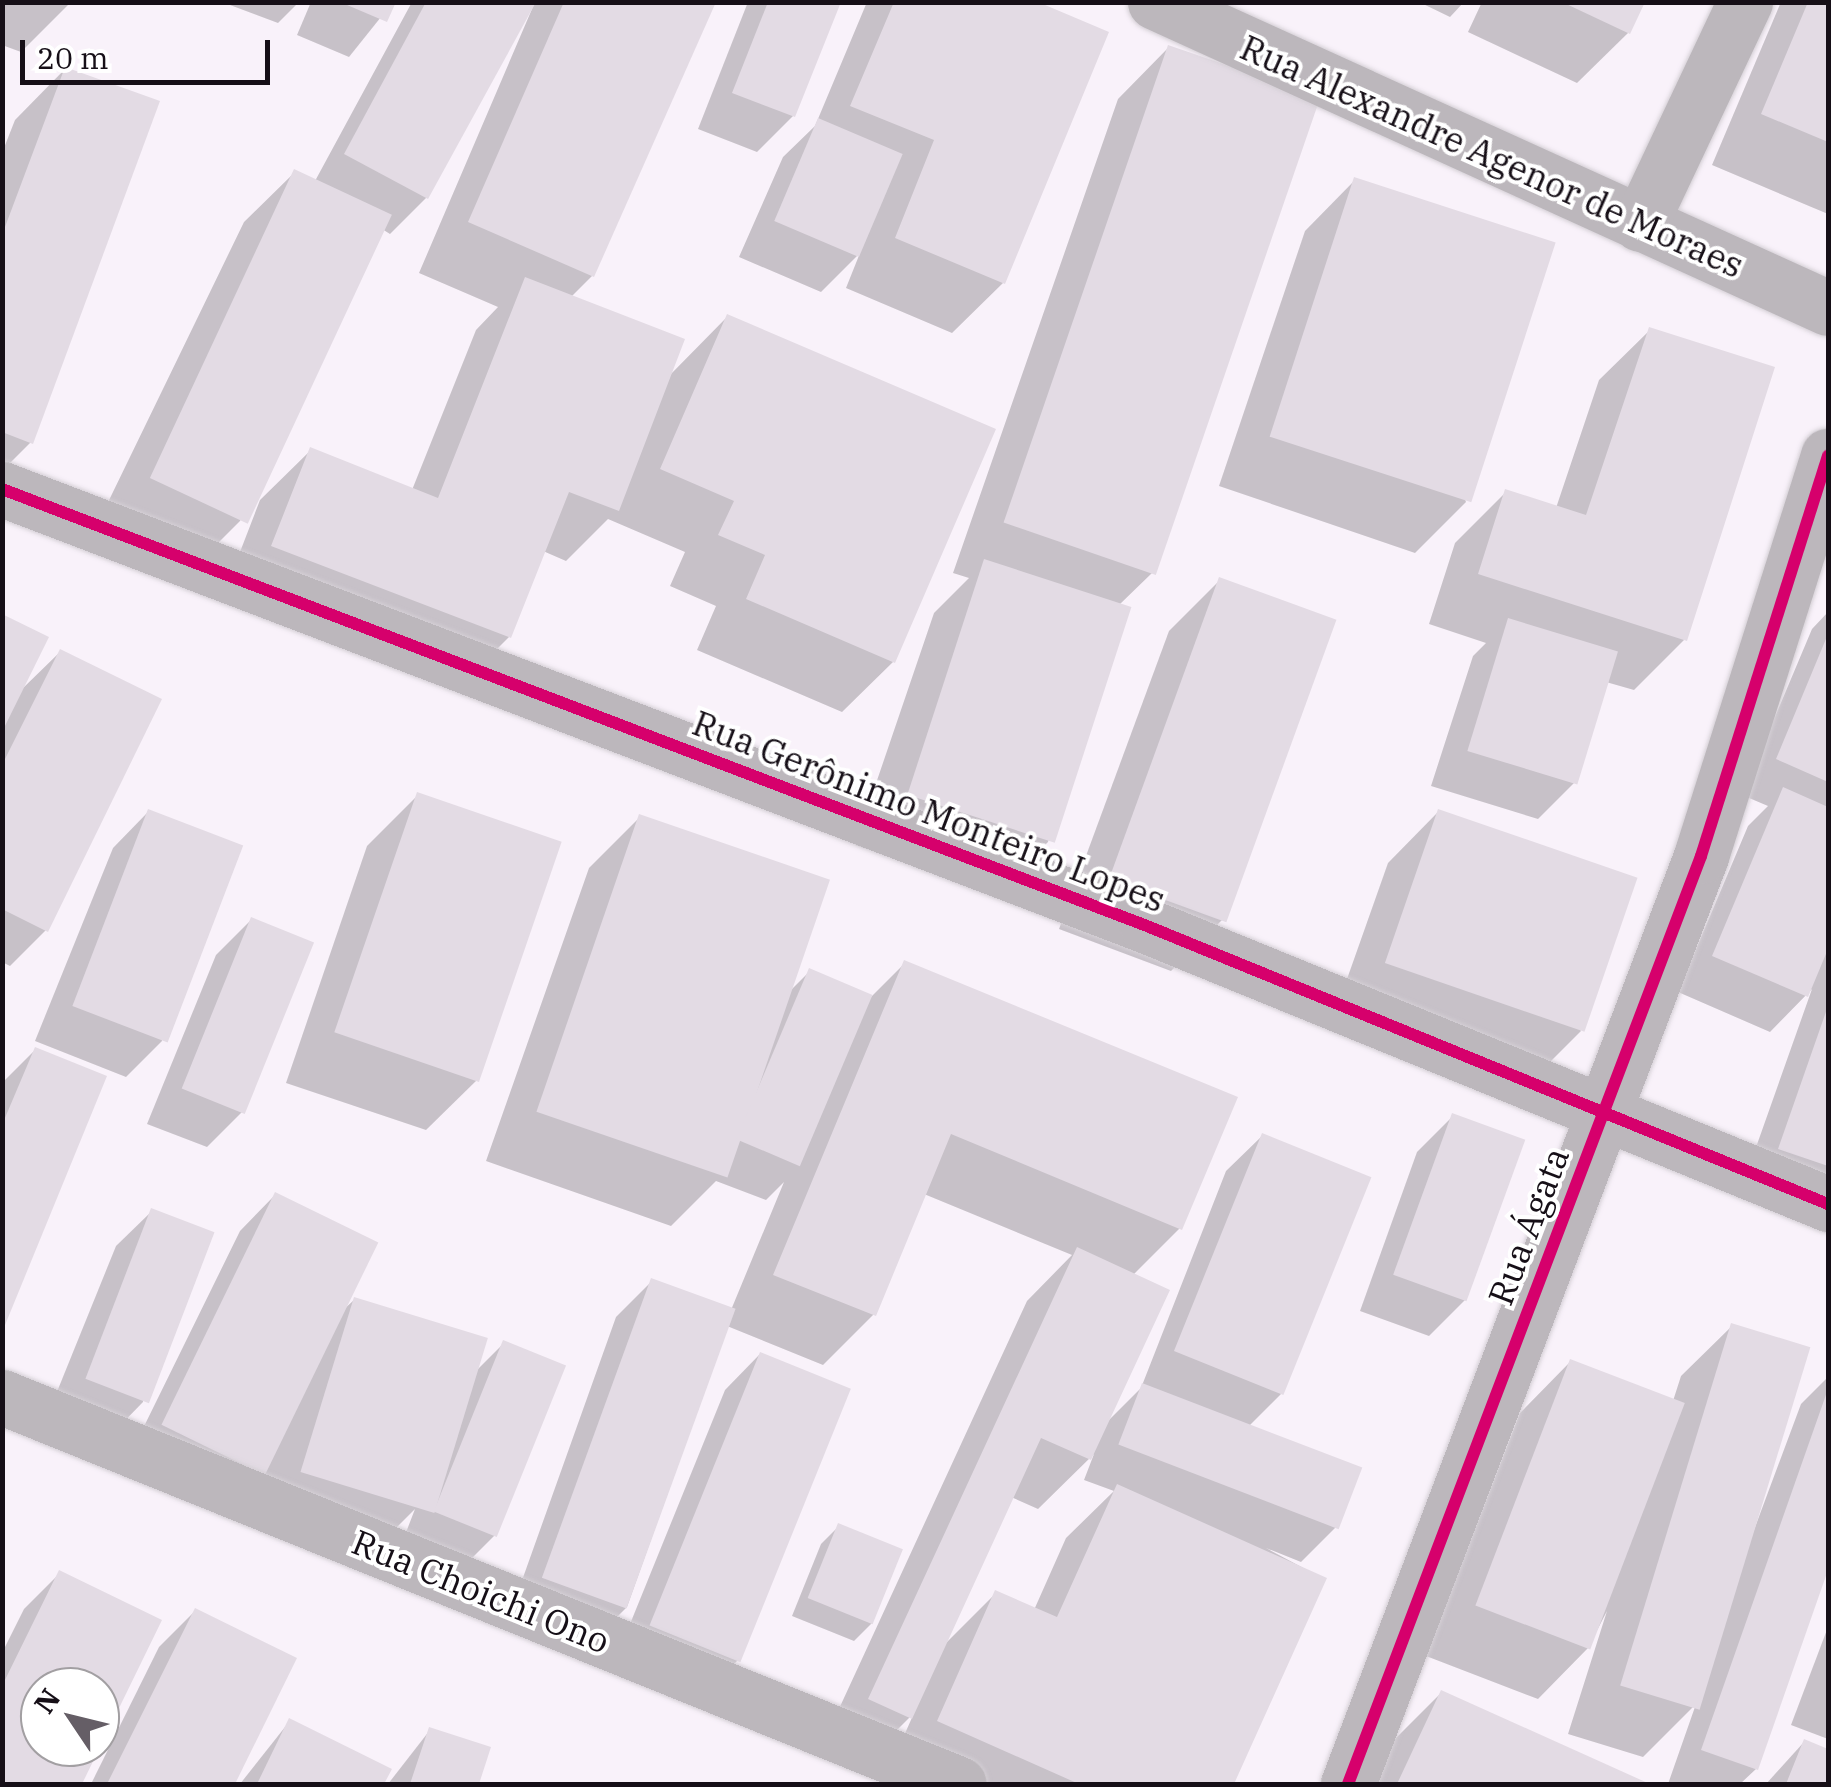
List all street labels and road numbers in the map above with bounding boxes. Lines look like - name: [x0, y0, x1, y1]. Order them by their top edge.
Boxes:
- street label: Rua Alexandre Agenor de Moraes: [1234, 26, 1750, 286]
- street label: Rua Gerônimo Monteiro Lopes: [687, 701, 1171, 921]
- street label: Rua Ágata: [1479, 1141, 1577, 1311]
- street label: Rua Choichi Ono: [346, 1520, 616, 1662]

